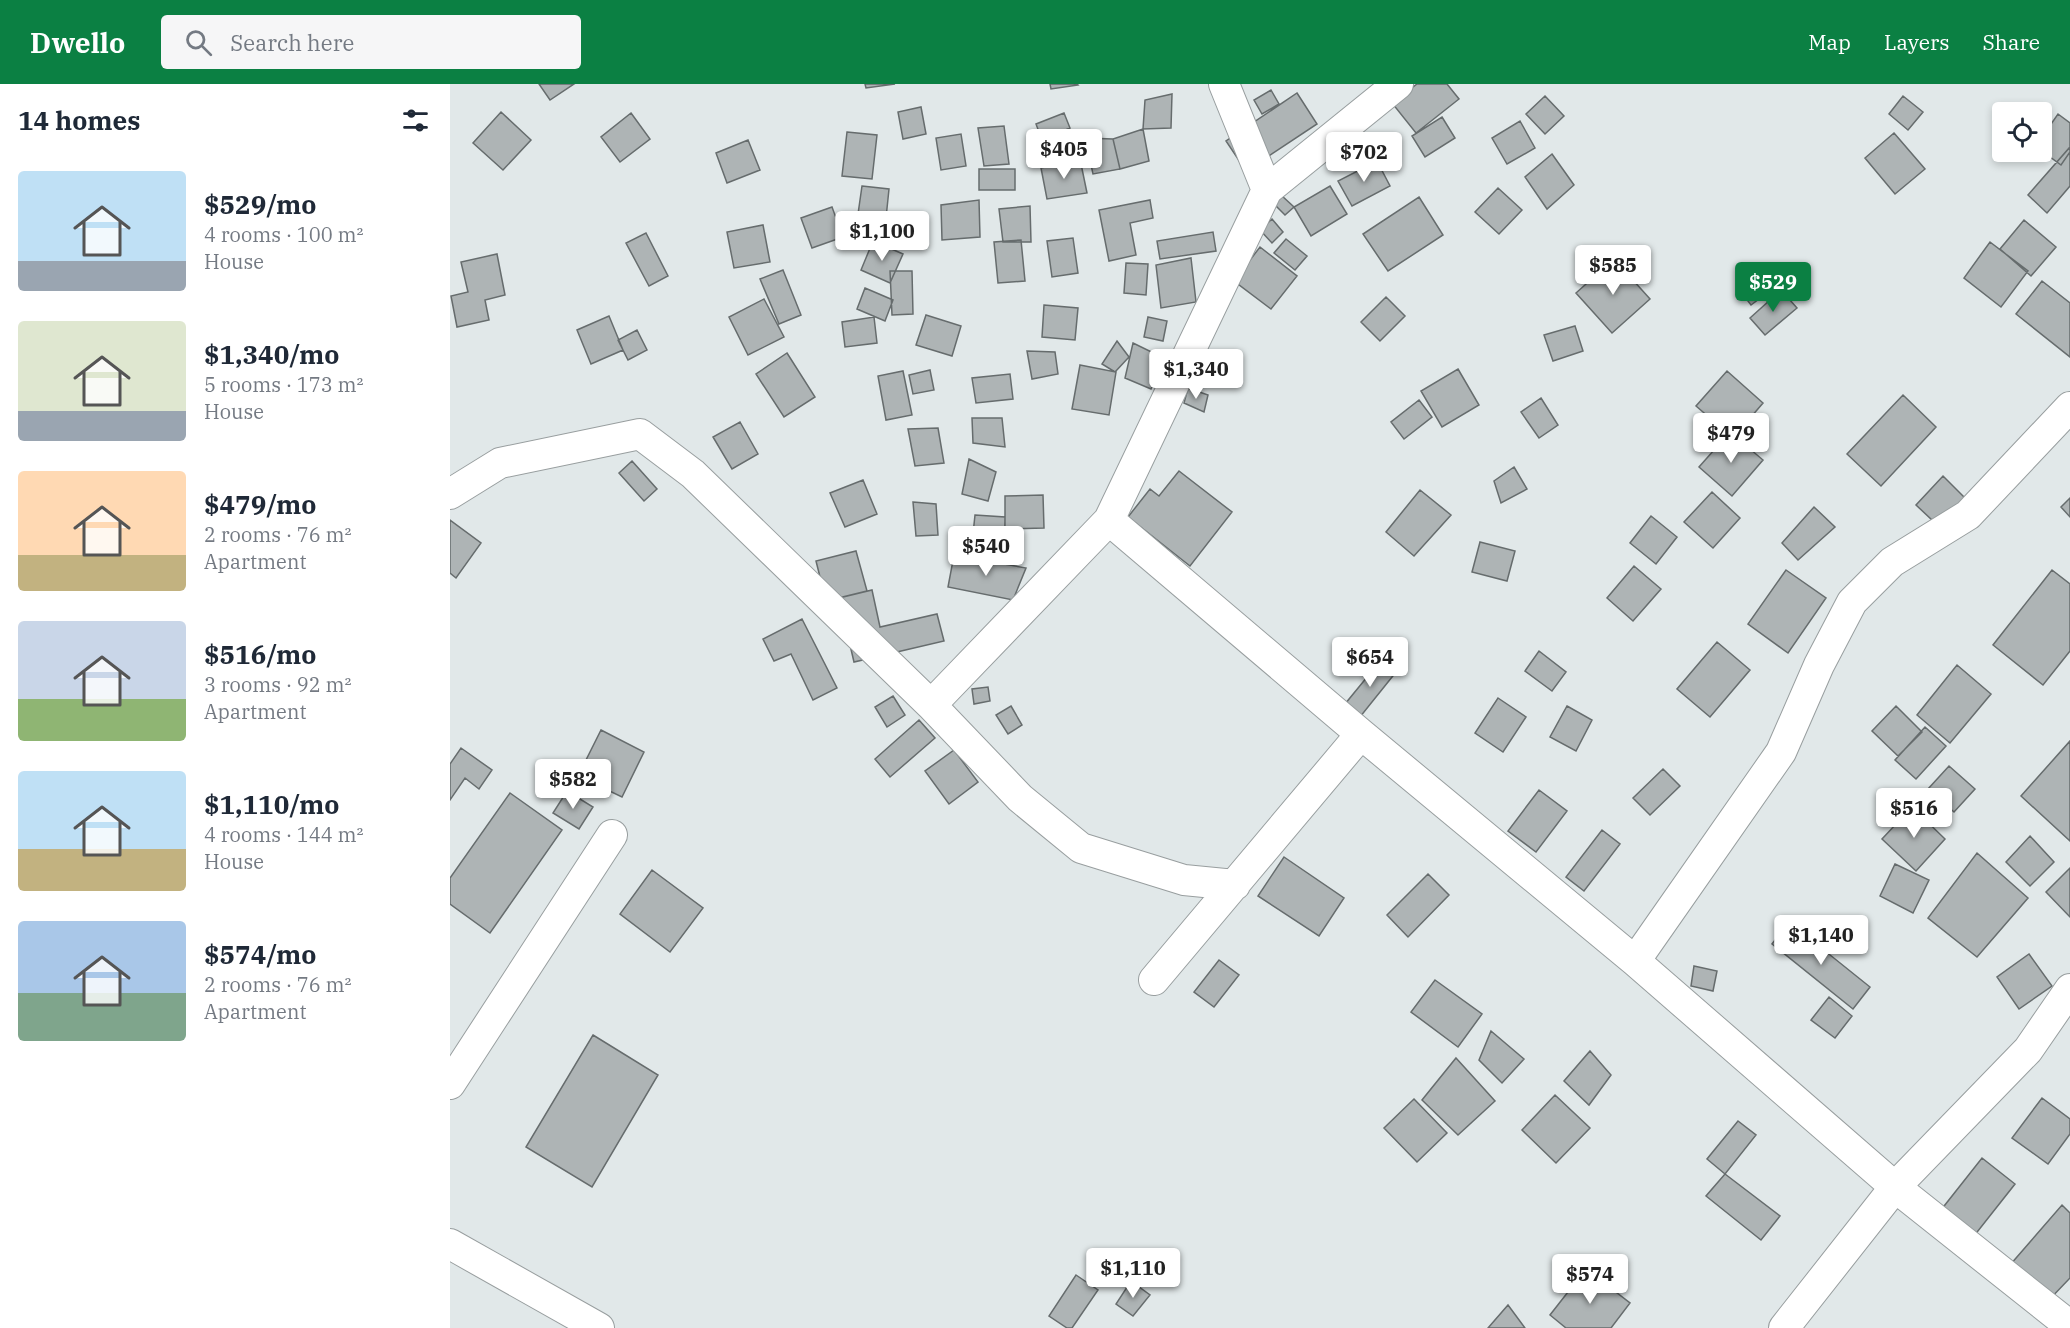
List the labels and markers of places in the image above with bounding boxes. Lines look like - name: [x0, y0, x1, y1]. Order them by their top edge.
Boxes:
- pin: $405: [1028, 129, 1100, 180]
- pin: $702: [1328, 132, 1400, 183]
- pin: $1,100: [833, 211, 931, 262]
- pin: $585: [1577, 245, 1649, 296]
- pin: $529: [1737, 262, 1809, 313]
- pin: $1,340: [1147, 349, 1245, 400]
- pin: $479: [1695, 413, 1767, 464]
- pin: $540: [950, 526, 1022, 577]
- pin: $654: [1334, 637, 1406, 688]
- pin: $582: [537, 759, 609, 810]
- pin: $516: [1878, 788, 1950, 839]
- pin: $1,140: [1772, 915, 1870, 966]
- pin: $1,110: [1084, 1248, 1182, 1299]
- pin: $574: [1554, 1254, 1626, 1305]

